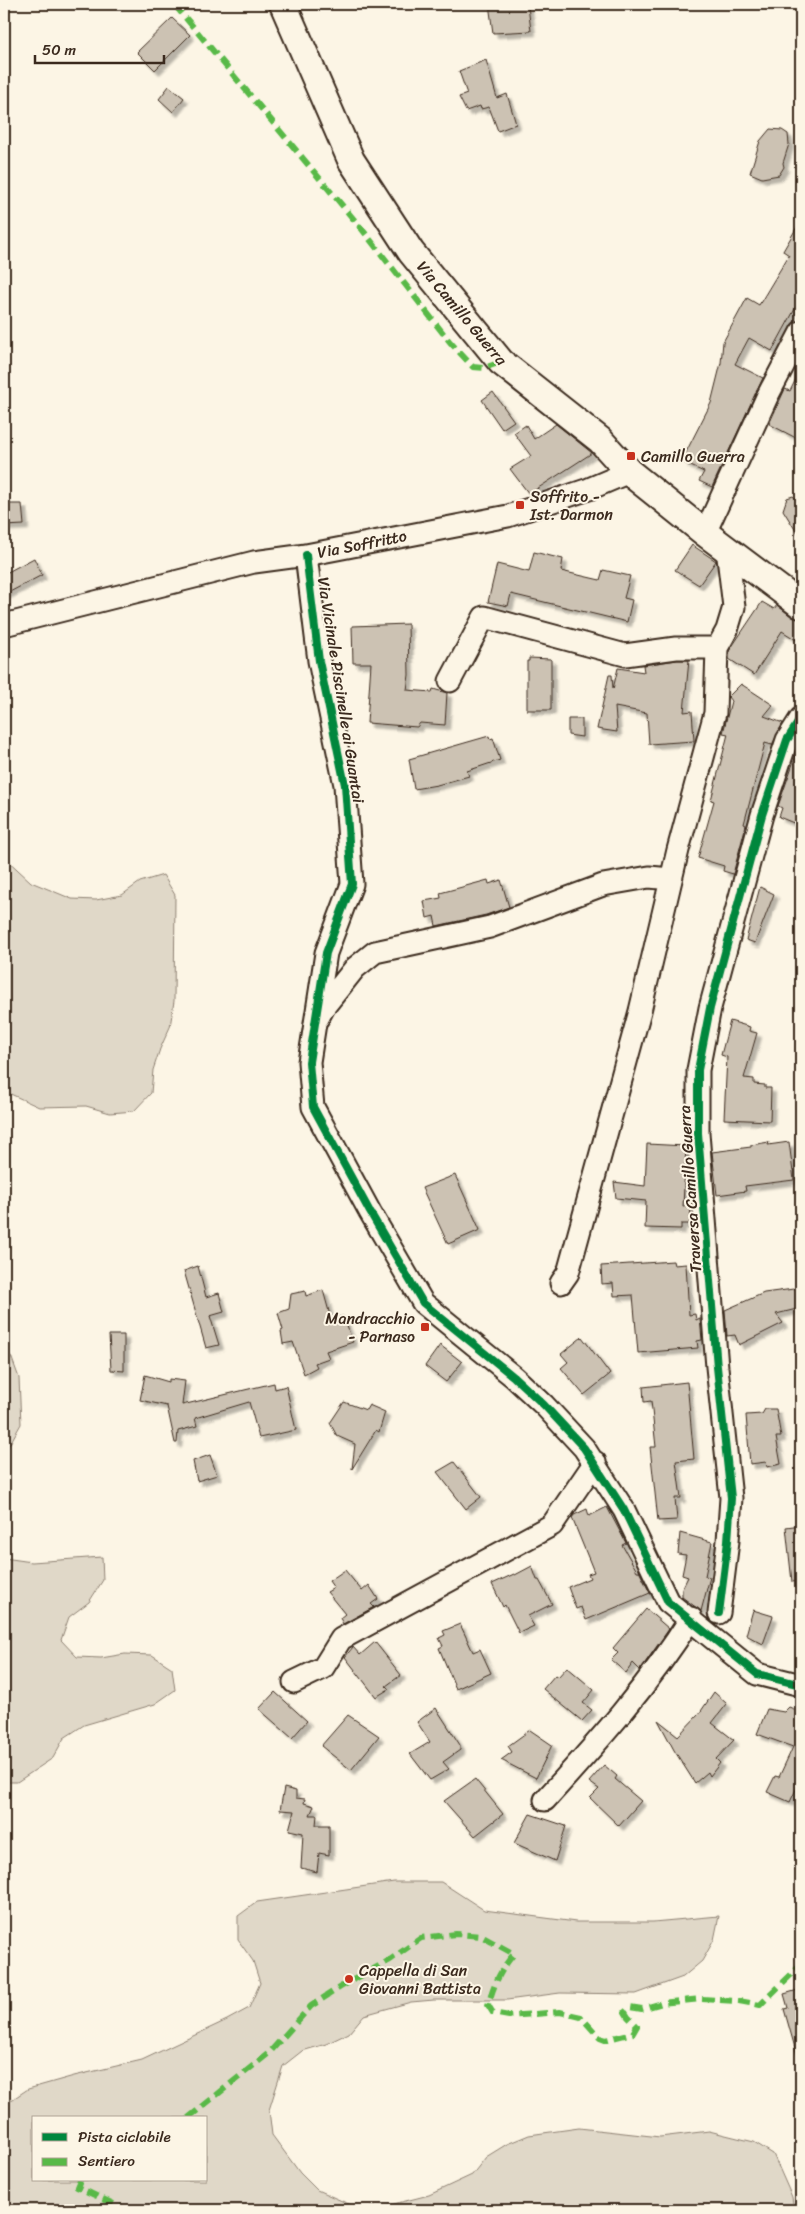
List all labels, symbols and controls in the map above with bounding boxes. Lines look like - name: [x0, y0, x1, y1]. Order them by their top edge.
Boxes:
- scale bar: [35, 32, 164, 64]
- text: 50 m: [42, 37, 77, 63]
- street label: Via Camillo Guerra: [409, 254, 516, 373]
- place label: Camillo Guerra: [641, 442, 745, 471]
- marker: Camillo Guerra: [625, 450, 637, 462]
- place label: Soffrito - Ist. Darmon: [529, 482, 613, 529]
- marker: Soffrito - Ist. Darmon: [514, 499, 526, 511]
- street label: Via Soffritto: [315, 521, 409, 567]
- street label: Via Vicinale Piscinelle ai Guantai: [309, 575, 373, 806]
- street label: Traversa Camillo Guerra: [670, 1104, 710, 1274]
- place label: Mandracchio - Parnaso: [325, 1304, 415, 1351]
- marker: Mandracchio - Parnaso: [419, 1321, 431, 1333]
- place label: Cappella di San Giovanni Battista: [359, 1956, 481, 2003]
- marker: Cappella di San Giovanni Battista: [343, 1973, 355, 1985]
- legend: [32, 2116, 208, 2182]
- text: Pista ciclabile: [78, 2124, 171, 2150]
- text: Sentiero: [78, 2148, 135, 2174]

